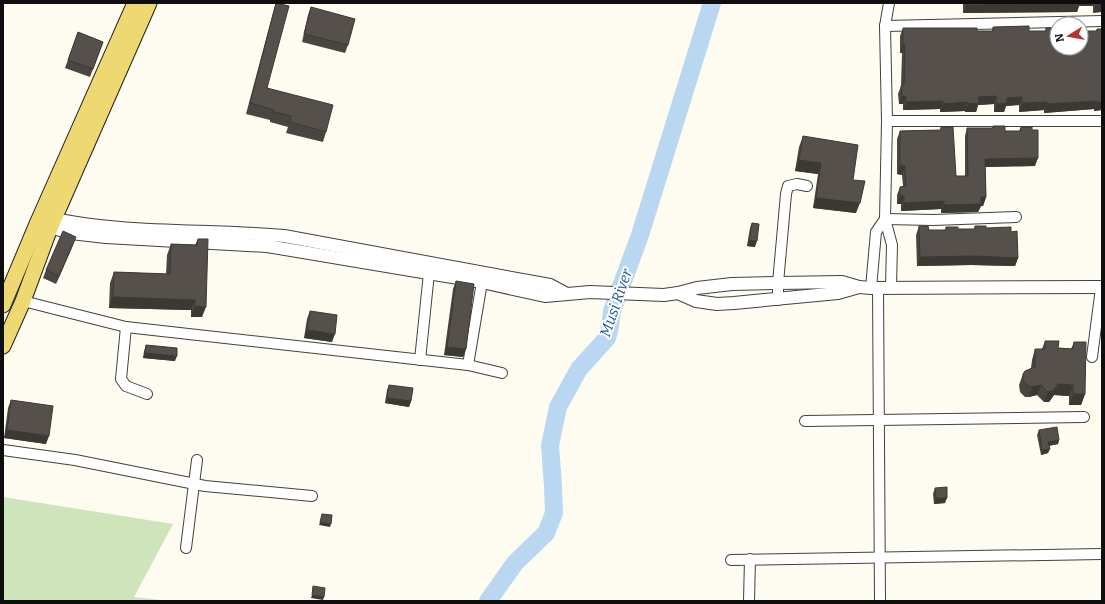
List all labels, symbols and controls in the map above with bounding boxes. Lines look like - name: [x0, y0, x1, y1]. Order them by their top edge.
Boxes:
- north arrow: [1049, 16, 1089, 56]
- text: N: [1052, 32, 1067, 43]
- water label: Musi River: [596, 266, 636, 339]

